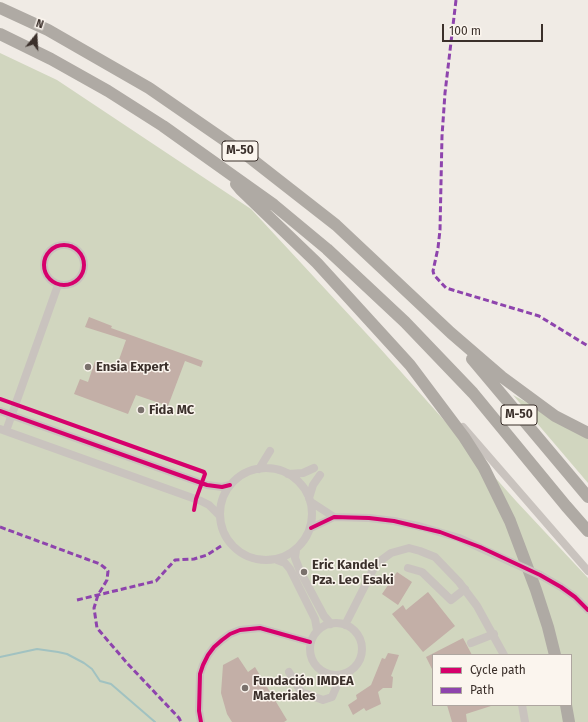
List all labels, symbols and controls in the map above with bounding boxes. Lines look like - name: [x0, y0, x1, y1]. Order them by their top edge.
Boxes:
- north arrow: [16, 16, 56, 56]
- scale bar: [444, 16, 545, 42]
- text: N: [34, 17, 45, 31]
- text: 100 m: [449, 24, 481, 38]
- road number: M-50: [222, 141, 258, 161]
- place label: Ensia Expert: [96, 359, 169, 375]
- marker: Ensia Expert: [83, 362, 93, 372]
- place label: Fida MC: [149, 402, 194, 418]
- marker: Fida MC: [136, 405, 146, 415]
- road number: M-50: [501, 405, 537, 425]
- place label: Eric Kandel - Pza. Leo Esaki: [312, 557, 394, 588]
- marker: Eric Kandel - Pza. Leo Esaki: [299, 567, 309, 577]
- legend: [432, 654, 572, 706]
- text: Cycle path: [470, 663, 526, 677]
- place label: Fundación IMDEA Materiales: [253, 673, 354, 704]
- marker: Fundación IMDEA Materiales: [240, 683, 250, 693]
- text: Path: [470, 683, 494, 697]

